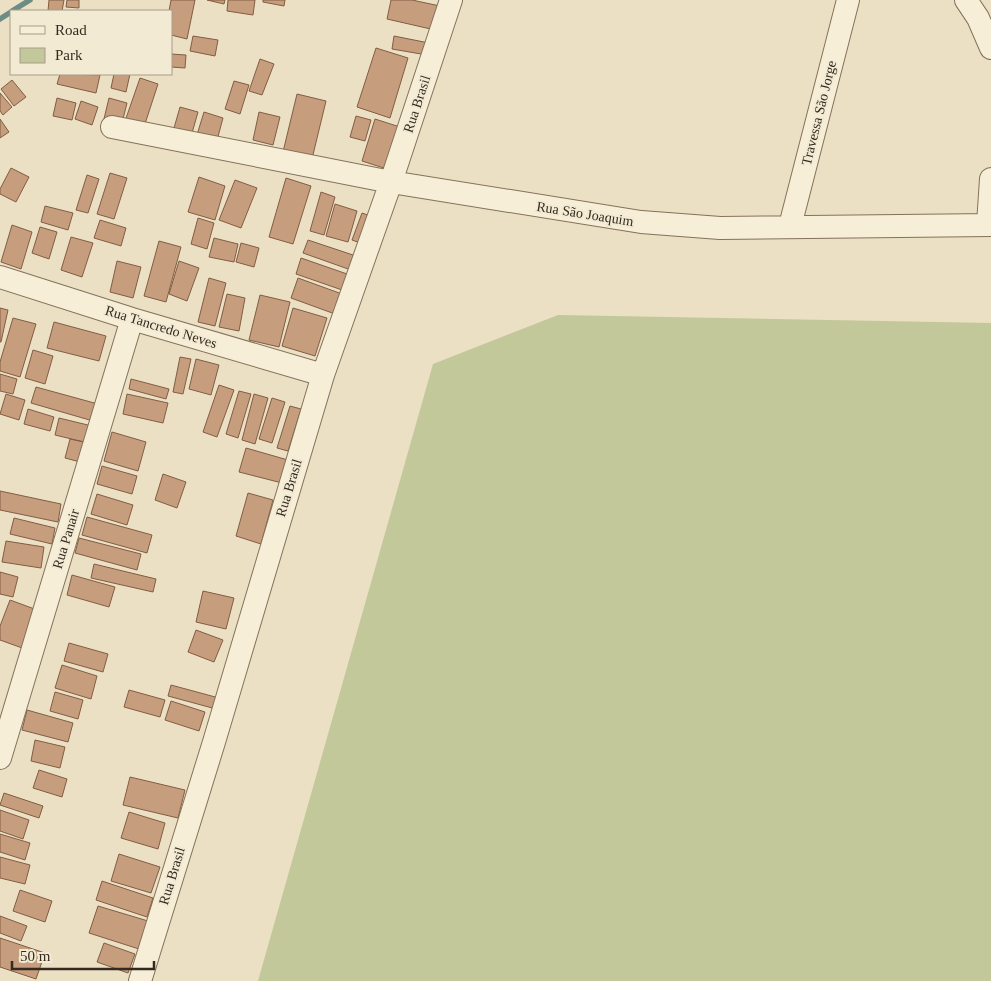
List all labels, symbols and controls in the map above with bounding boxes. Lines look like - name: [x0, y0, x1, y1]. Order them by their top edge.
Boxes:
- legend: [10, 10, 172, 75]
- text: Road: [55, 22, 87, 38]
- text: Park: [55, 47, 83, 63]
- street label: Travessa São Jorge: [799, 59, 839, 167]
- street label: Rua Brasil: [401, 73, 433, 135]
- street label: Rua São Joaquim: [535, 199, 635, 229]
- street label: Rua Tancredo Neves: [103, 303, 219, 351]
- street label: Rua Brasil: [273, 457, 305, 519]
- street label: Rua Panair: [50, 507, 82, 571]
- street label: Rua Brasil: [156, 845, 188, 907]
- scale bar: [12, 938, 155, 970]
- text: 50 m: [20, 948, 51, 964]

